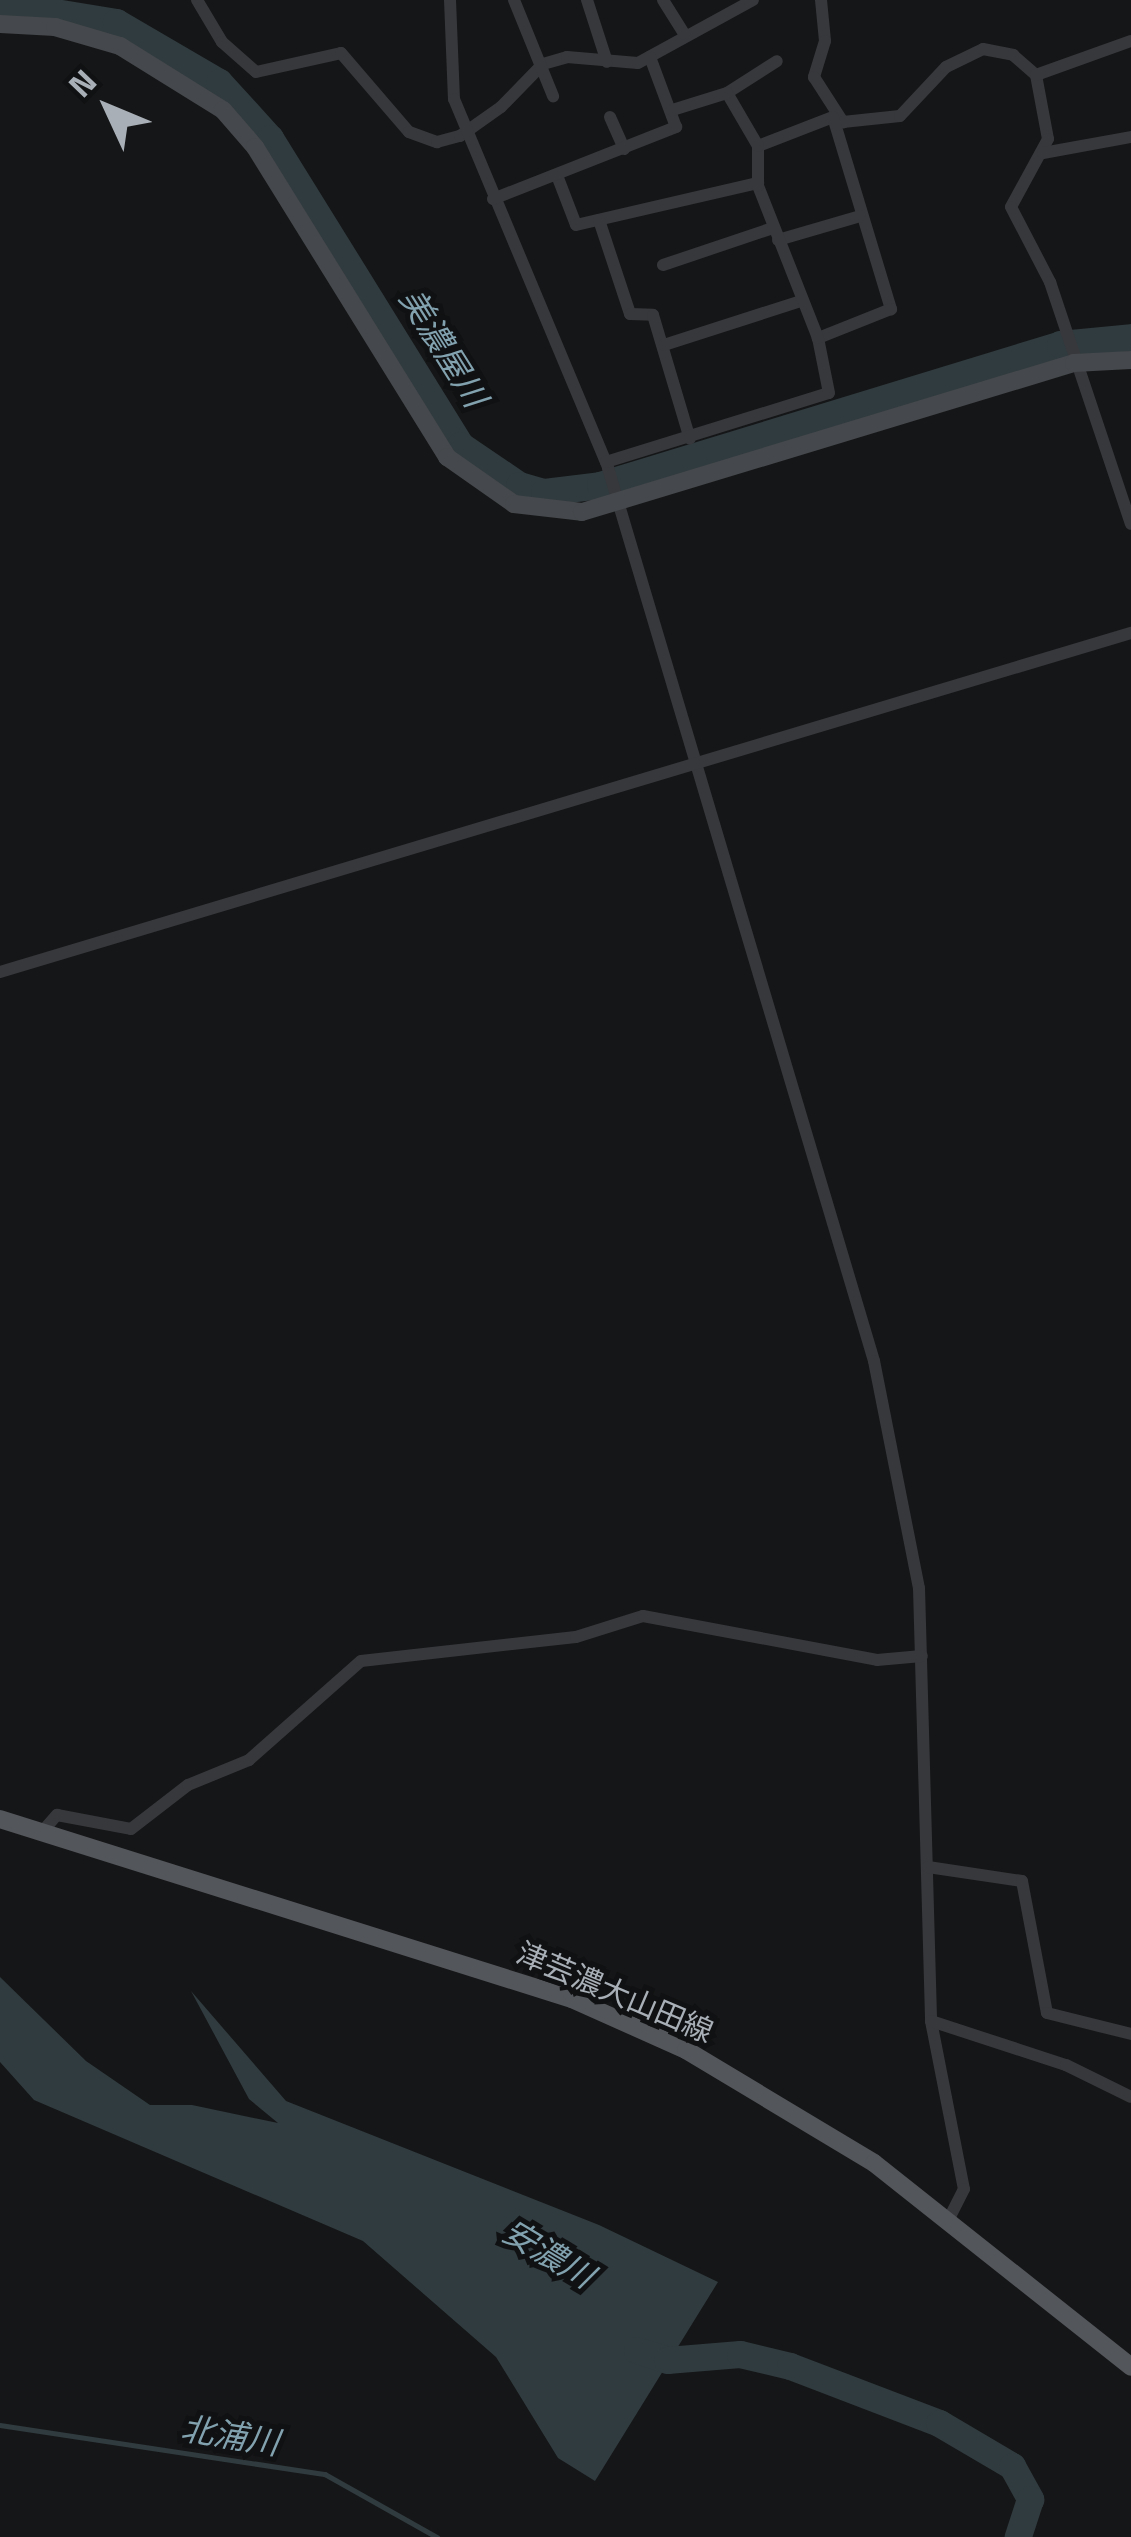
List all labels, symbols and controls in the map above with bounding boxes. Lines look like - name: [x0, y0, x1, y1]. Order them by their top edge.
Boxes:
- north arrow: [48, 48, 168, 168]
- text: N: [56, 57, 108, 109]
- water label: 美濃屋川: [391, 282, 495, 414]
- street label: 津芸濃大山田線: [511, 1934, 719, 2050]
- water label: 安濃川: [495, 2212, 601, 2296]
- water label: 北浦川: [178, 2409, 282, 2463]

